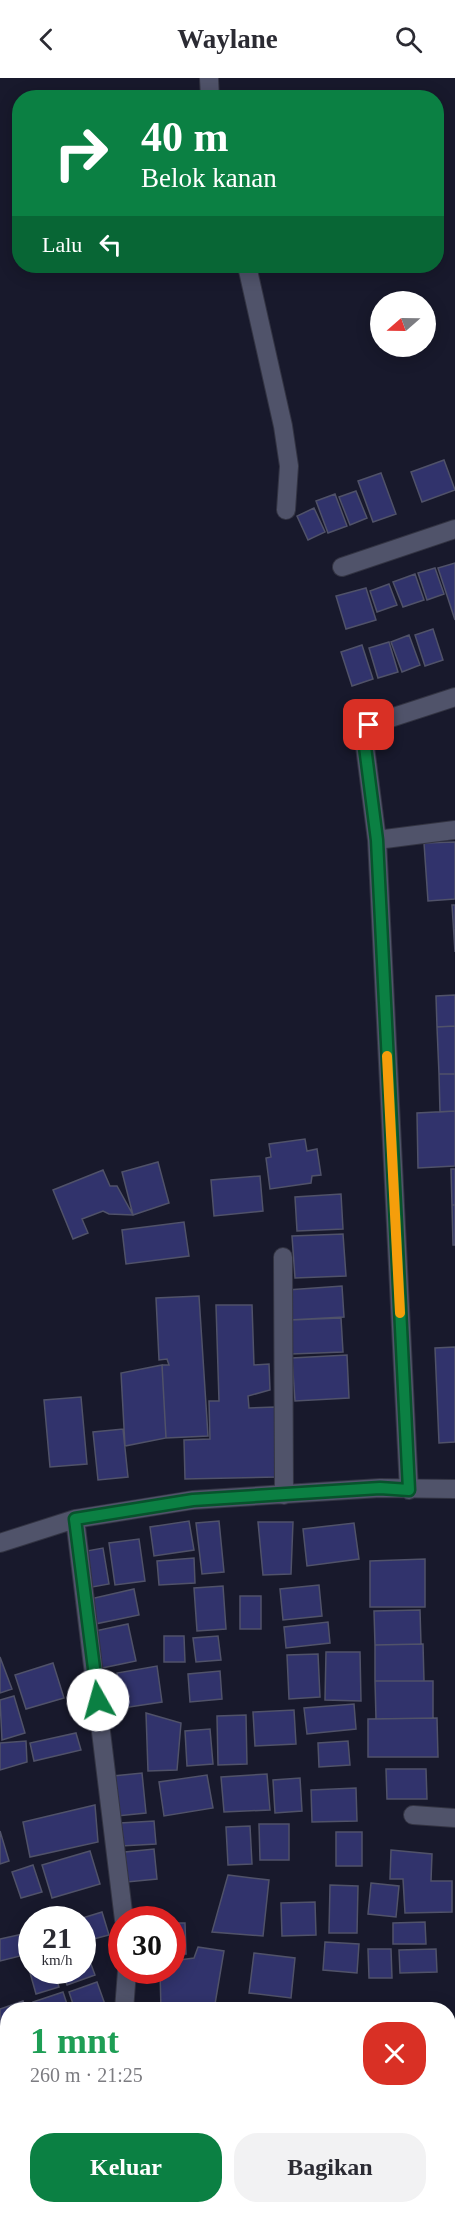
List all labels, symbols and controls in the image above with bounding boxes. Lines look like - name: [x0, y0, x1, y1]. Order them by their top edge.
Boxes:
- icon: back: [30, 23, 63, 56]
- icon: search: [392, 23, 425, 56]
- text: Waylane: [177, 24, 278, 54]
- icon: right: [42, 114, 120, 192]
- text: 40 m: [141, 114, 229, 160]
- text: Belok kanan: [141, 163, 277, 193]
- icon: left: [94, 228, 127, 261]
- text: Lalu: [42, 232, 82, 257]
- north arrow: [370, 291, 436, 357]
- map controls: [370, 291, 436, 357]
- pin: [343, 699, 394, 750]
- icon: arrive: [352, 708, 385, 741]
- position arrow: [66, 1668, 130, 1732]
- speed limit sign: 30: [108, 1906, 186, 1984]
- text: 21: [42, 1921, 72, 1954]
- text: km/h: [42, 1952, 72, 1968]
- text: 1 mnt: [30, 2021, 119, 2061]
- button: close: [363, 2022, 426, 2085]
- text: 260 m · 21:25: [30, 2064, 143, 2086]
- button: Keluar: [30, 2133, 222, 2202]
- button: Bagikan: [234, 2133, 426, 2202]

